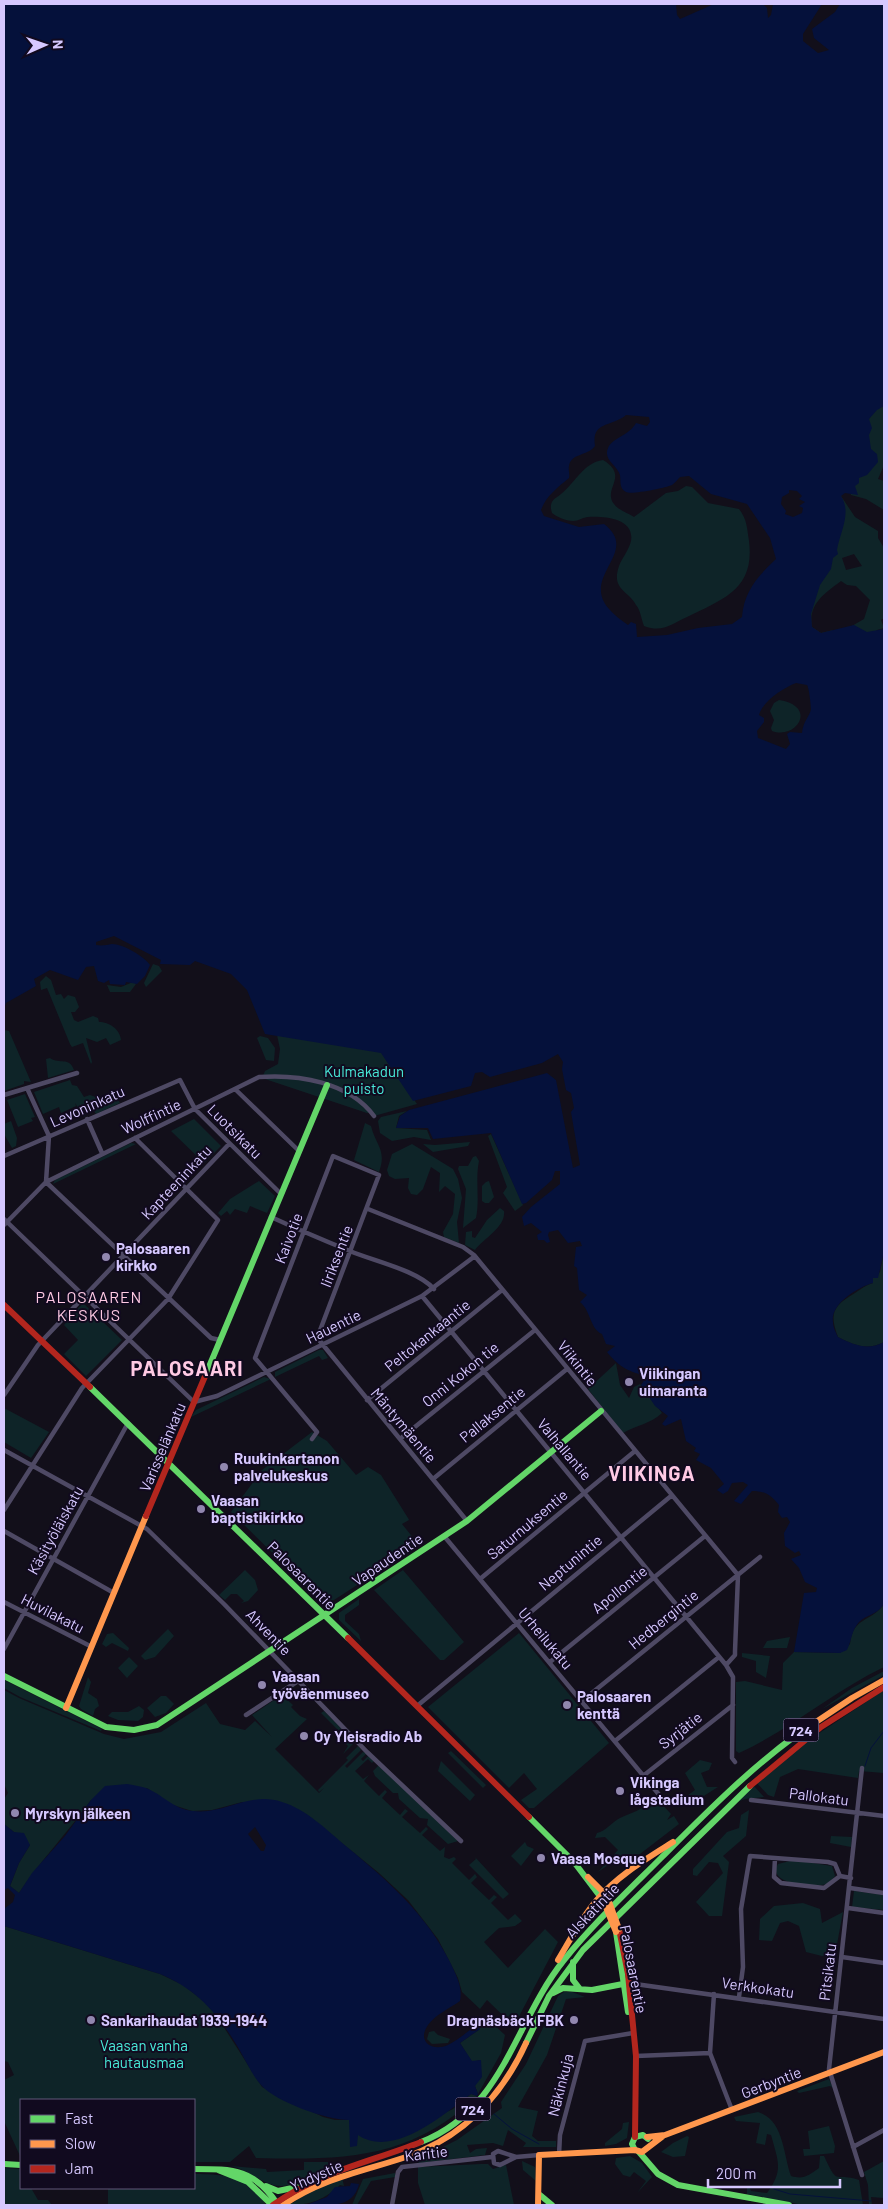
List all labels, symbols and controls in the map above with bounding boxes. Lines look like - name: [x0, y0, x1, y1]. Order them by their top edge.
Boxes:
- north arrow: [20, 20, 70, 70]
- text: N: [50, 40, 67, 49]
- park label: Kulmakadun puisto: [324, 1062, 404, 1097]
- street label: Levoninkatu: [47, 1082, 127, 1130]
- street label: Wolffintie: [118, 1094, 184, 1138]
- street label: Luotsikatu: [204, 1100, 266, 1162]
- street label: Kapteeninkatu: [137, 1141, 215, 1223]
- street label: Kaivotie: [270, 1210, 306, 1266]
- street label: Iiriksentie: [316, 1222, 356, 1290]
- place label: Palosaaren kirkko: [116, 1239, 190, 1274]
- marker: Palosaaren kirkko: [100, 1251, 112, 1263]
- district label: PALOSAAREN KESKUS: [36, 1287, 142, 1324]
- street label: Peltokankaantie: [381, 1295, 473, 1375]
- street label: Hauentie: [303, 1305, 363, 1347]
- street label: Viikintie: [554, 1337, 602, 1389]
- street label: Onni Kokon tie: [418, 1338, 502, 1410]
- district label: PALOSAARI: [130, 1356, 244, 1380]
- place label: Viikingan uimaranta: [639, 1364, 707, 1399]
- marker: Viikingan uimaranta: [623, 1376, 635, 1388]
- street label: Pallaksentie: [456, 1382, 528, 1446]
- street label: Mäntymäentie: [367, 1384, 441, 1466]
- street label: Varisselänkatu: [135, 1400, 189, 1494]
- street label: Valhallantie: [534, 1415, 596, 1483]
- place label: Ruukinkartanon palvelukeskus: [234, 1449, 339, 1484]
- marker: Ruukinkartanon palvelukeskus: [218, 1461, 230, 1473]
- district label: VIIKINGA: [608, 1461, 696, 1485]
- street label: Käsityöläiskatu: [23, 1482, 87, 1578]
- street label: Saturnuksentie: [483, 1485, 571, 1563]
- place label: Vaasan baptistikirkko: [211, 1491, 304, 1526]
- marker: Vaasan baptistikirkko: [195, 1503, 207, 1515]
- street label: Vapaudentie: [348, 1529, 426, 1589]
- street label: Neptunintie: [535, 1530, 605, 1594]
- street label: Palosaarentie: [264, 1537, 340, 1613]
- street label: Apollontie: [588, 1561, 650, 1617]
- street label: Hedbergintie: [624, 1585, 702, 1653]
- street label: Huvilakatu: [18, 1589, 88, 1637]
- street label: Urheilukatu: [515, 1604, 577, 1672]
- street label: Ahventie: [243, 1605, 295, 1659]
- place label: Vaasan työväenmuseo: [272, 1667, 369, 1702]
- marker: Vaasan työväenmuseo: [256, 1679, 268, 1691]
- place label: Palosaaren kenttä: [577, 1687, 651, 1722]
- marker: Palosaaren kenttä: [561, 1699, 573, 1711]
- street label: Syrjätie: [655, 1708, 705, 1752]
- road number: 724: [784, 1718, 818, 1742]
- place label: Oy Yleisradio Ab: [314, 1727, 422, 1745]
- marker: Oy Yleisradio Ab: [298, 1730, 310, 1742]
- place label: Vikinga lågstadium: [630, 1773, 704, 1808]
- street label: Pallokatu: [788, 1783, 850, 1809]
- marker: Vikinga lågstadium: [614, 1785, 626, 1797]
- place label: Myrskyn jälkeen: [25, 1804, 131, 1822]
- marker: Myrskyn jälkeen: [9, 1807, 21, 1819]
- place label: Vaasa Mosque: [551, 1849, 645, 1867]
- marker: Vaasa Mosque: [535, 1852, 547, 1864]
- street label: Alskatintie: [561, 1879, 623, 1941]
- street label: Palosaarentie: [617, 1923, 651, 2015]
- street label: Pitsikatu: [815, 1942, 839, 2002]
- street label: Verkkokatu: [721, 1973, 795, 2001]
- place label: Sankarihaudat 1939-1944: [101, 2011, 267, 2029]
- place label: Dragnäsbäck FBK: [447, 2011, 565, 2029]
- marker: Sankarihaudat 1939-1944: [85, 2014, 97, 2026]
- marker: Dragnäsbäck FBK: [568, 2014, 580, 2026]
- park label: Vaasan vanha hautausmaa: [100, 2036, 188, 2071]
- street label: Näkinkuja: [544, 2052, 576, 2118]
- street label: Gerbyntie: [738, 2062, 804, 2102]
- road number: 724: [456, 2098, 490, 2120]
- legend: [20, 2099, 195, 2189]
- text: Fast: [65, 2109, 93, 2127]
- text: Slow: [65, 2134, 96, 2152]
- street label: Karitie: [403, 2141, 449, 2165]
- street label: Yhdystie: [287, 2155, 345, 2195]
- scale bar: [708, 2156, 840, 2188]
- text: Jam: [65, 2159, 94, 2177]
- text: 200 m: [716, 2164, 756, 2182]

